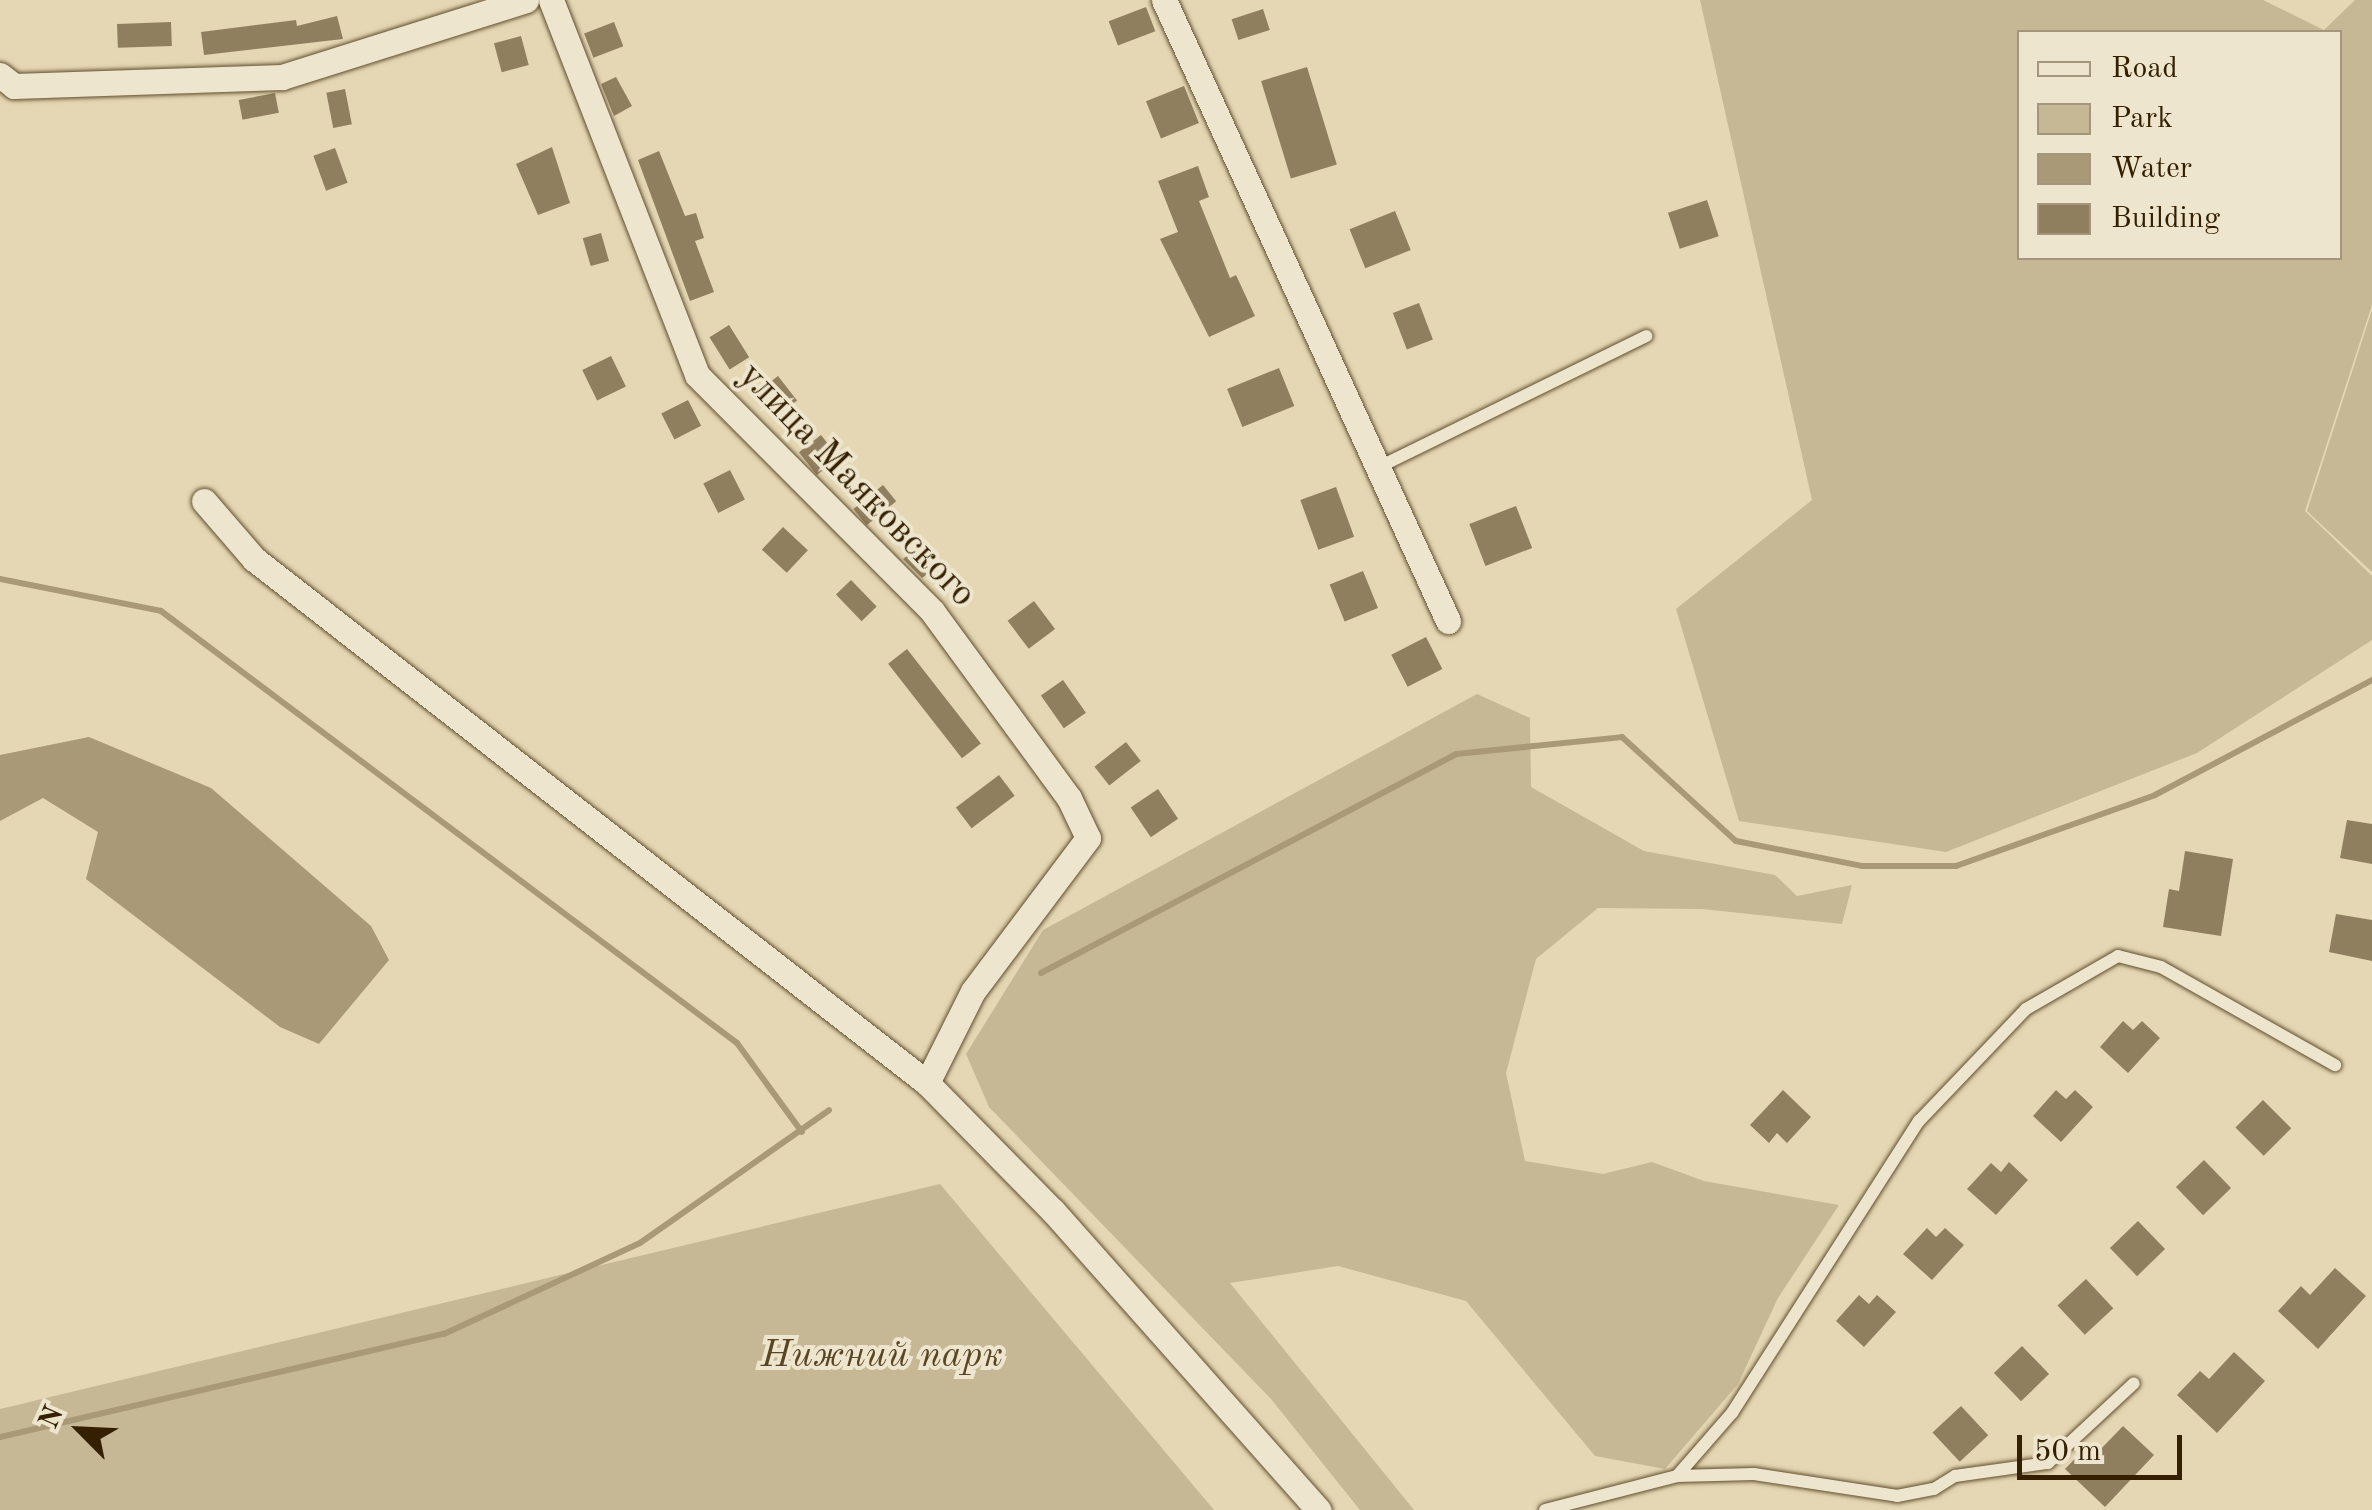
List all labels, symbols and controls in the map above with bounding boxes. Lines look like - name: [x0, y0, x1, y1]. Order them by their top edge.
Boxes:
- legend: [2017, 30, 2342, 260]
- text: Road: [2111, 54, 2178, 84]
- text: Park: [2111, 104, 2173, 134]
- text: Water: [2111, 154, 2192, 184]
- text: Building: [2111, 204, 2220, 234]
- street label: улица Маяковского: [728, 354, 984, 618]
- park label: Нижний парк: [761, 1334, 1003, 1380]
- north arrow: [30, 1380, 130, 1480]
- text: N: [35, 1402, 70, 1433]
- scale bar: [2022, 1415, 2187, 1477]
- text: 50 m: [2034, 1437, 2101, 1467]

